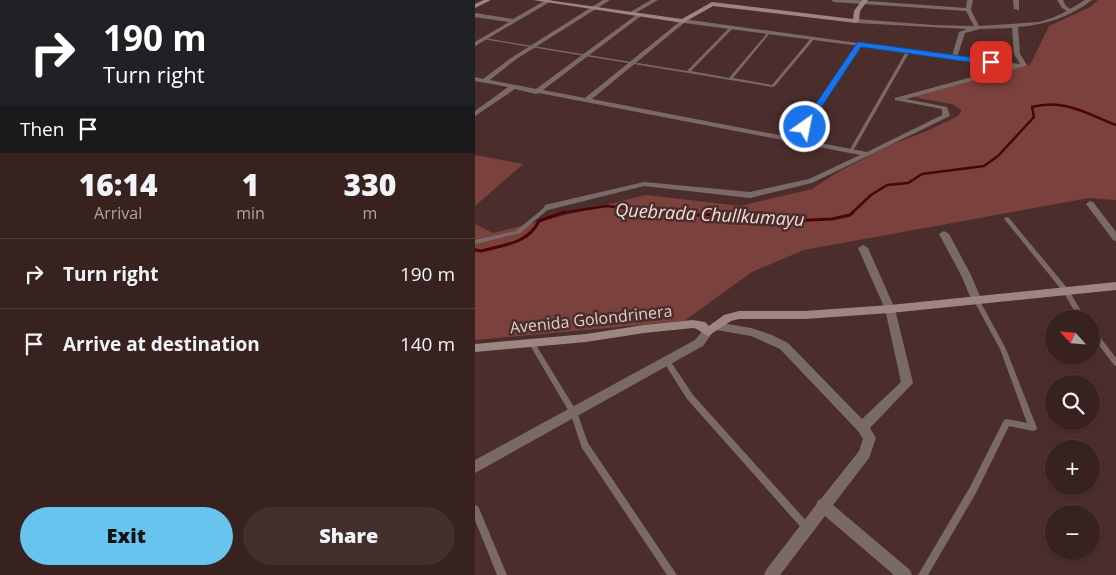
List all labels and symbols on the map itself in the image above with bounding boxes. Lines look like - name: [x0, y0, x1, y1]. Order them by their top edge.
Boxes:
- pin: [970, 41, 1012, 83]
- position arrow: [778, 100, 830, 152]
- water label: Quebrada Chullkumayu: [615, 197, 805, 231]
- street label: Avenida Golondrinera: [509, 300, 673, 338]
- north arrow: [1045, 310, 1100, 365]

